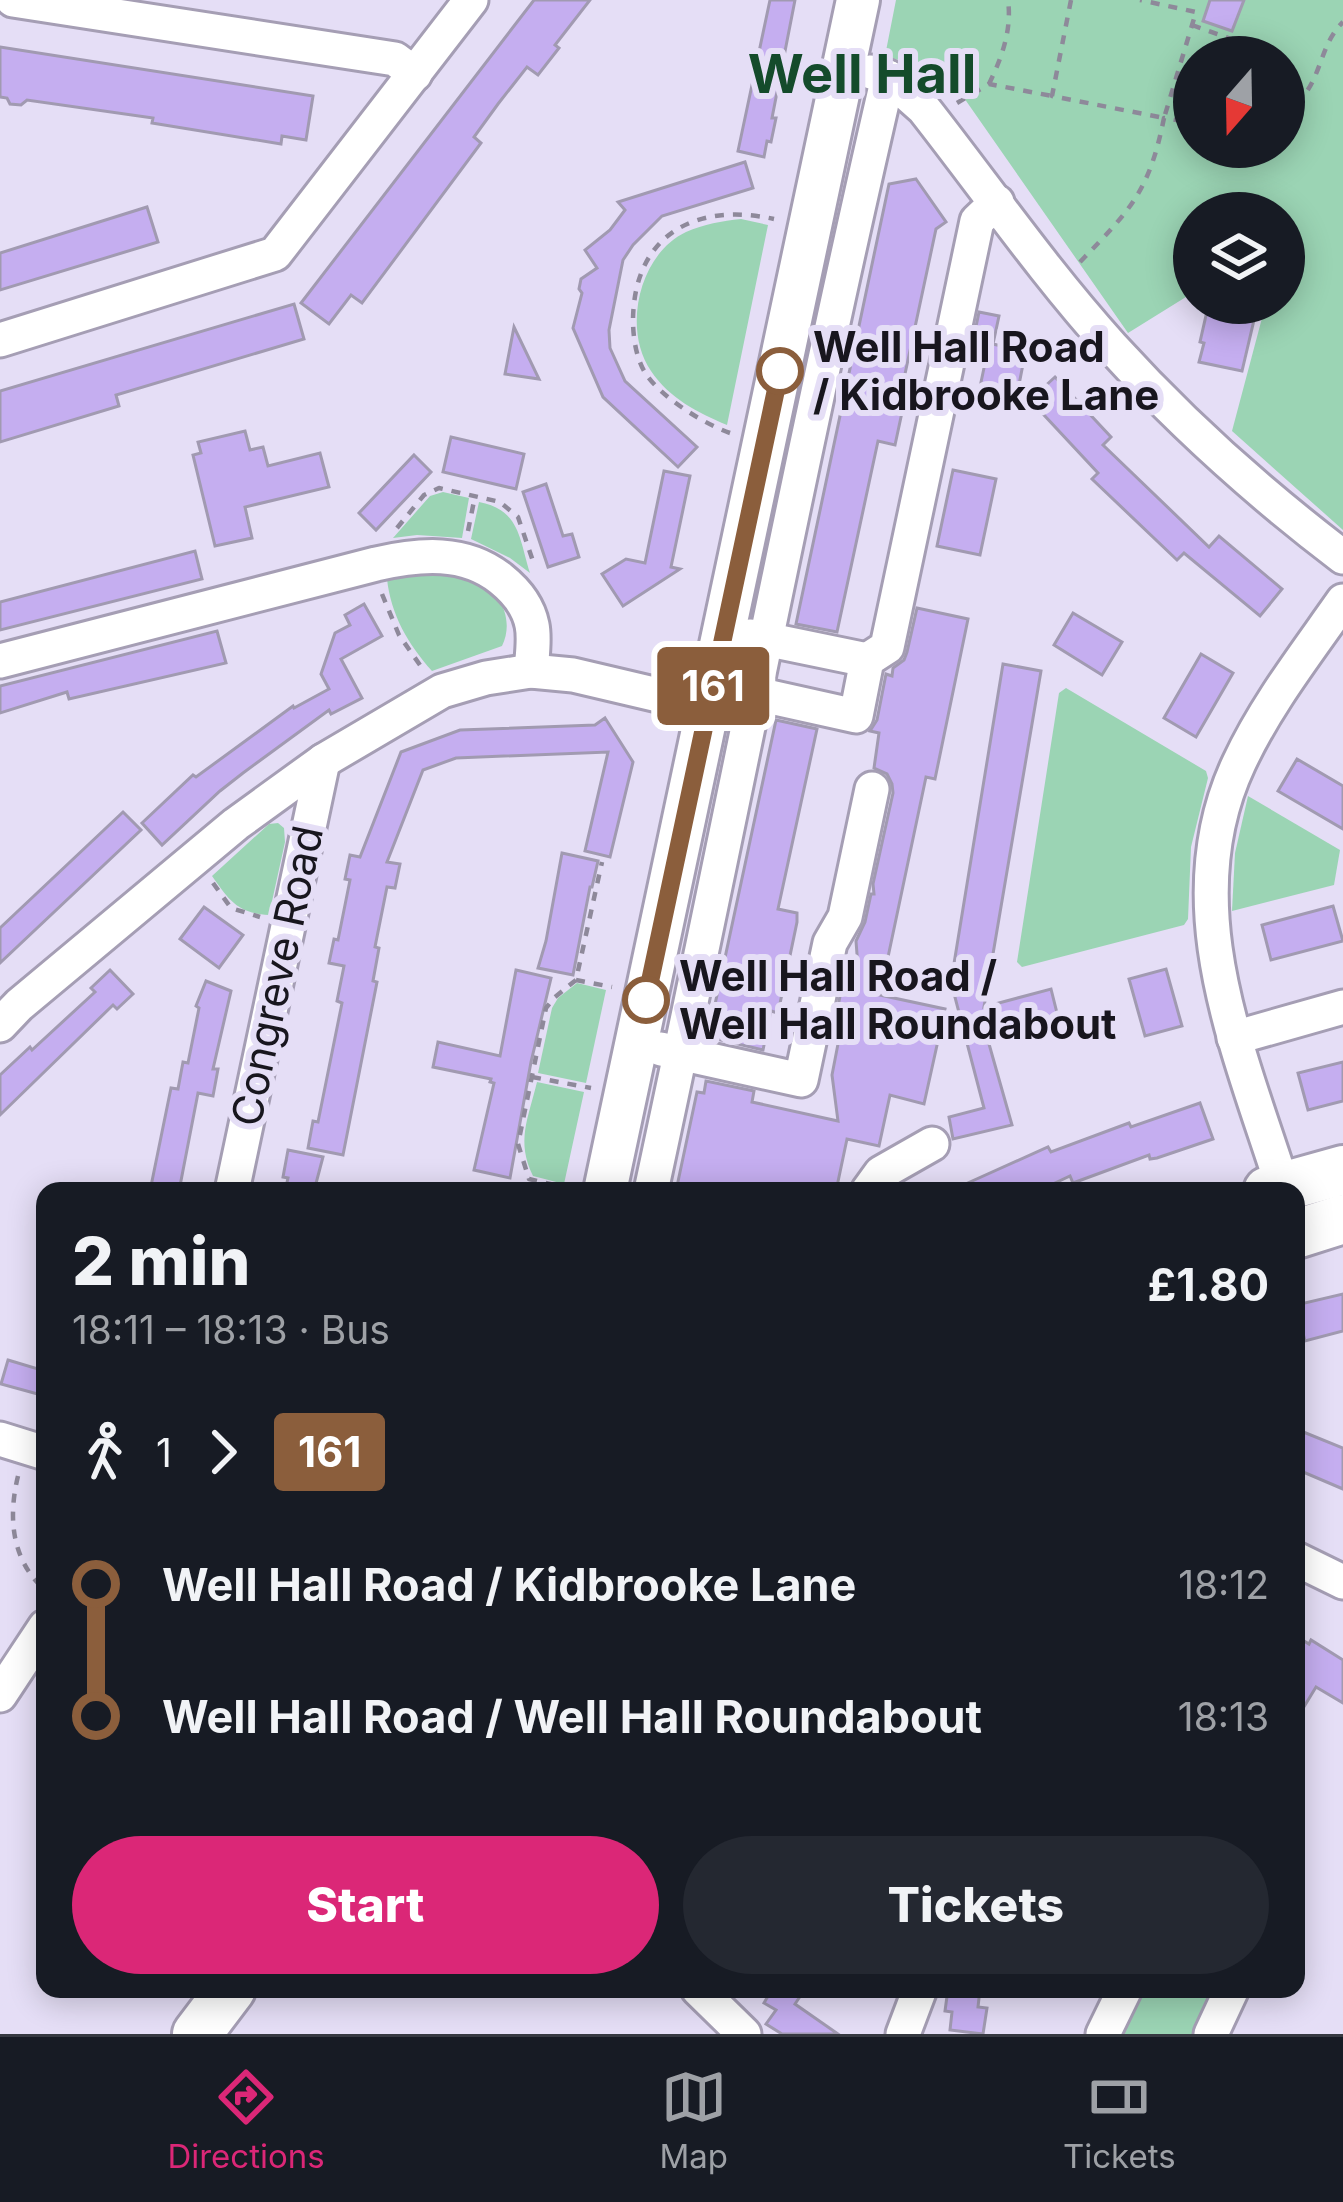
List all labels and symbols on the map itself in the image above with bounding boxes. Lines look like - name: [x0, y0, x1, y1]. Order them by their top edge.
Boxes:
- north arrow: [1173, 36, 1305, 168]
- district label: Well Hall: [748, 41, 976, 106]
- place label: Well Hall Road / Kidbrooke Lane: [813, 321, 1159, 420]
- marker: Well Hall Road / Kidbrooke Lane: [758, 349, 802, 393]
- line badge: 161: [644, 647, 782, 725]
- street label: Congreve Road: [220, 821, 333, 1131]
- place label: Well Hall Road / Well Hall Roundabout: [679, 950, 1116, 1049]
- marker: Well Hall Road / Well Hall Roundabout: [624, 978, 668, 1022]

